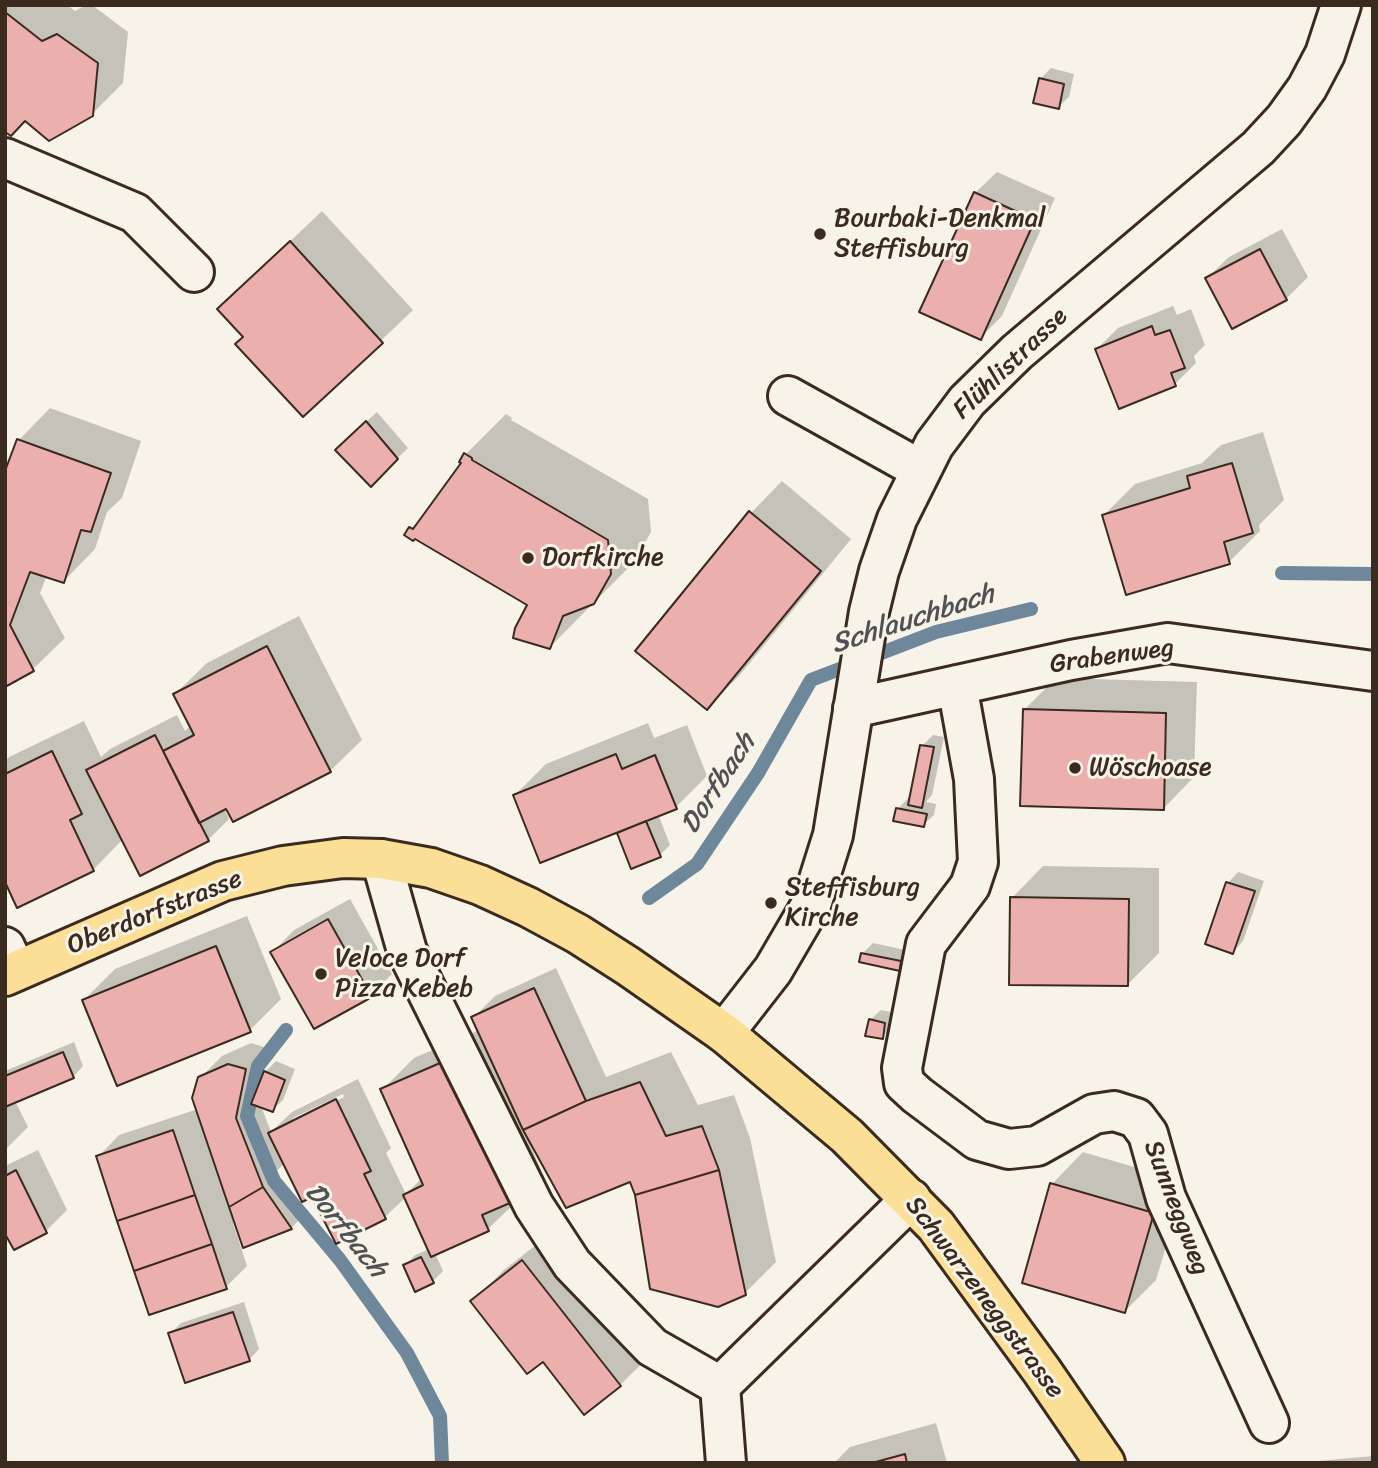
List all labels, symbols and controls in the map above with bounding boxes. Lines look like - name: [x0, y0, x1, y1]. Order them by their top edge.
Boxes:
- place label: Bourbaki-Denkmal Steffisburg: [834, 203, 1045, 264]
- marker: Bourbaki-Denkmal Steffisburg: [812, 226, 828, 242]
- street label: Flühlistrasse: [947, 302, 1075, 426]
- place label: Dorfkirche: [542, 542, 663, 574]
- marker: Dorfkirche: [520, 550, 536, 566]
- water label: Schlauchbach: [827, 578, 999, 662]
- street label: Grabenweg: [1048, 633, 1176, 681]
- water label: Dorfbach: [674, 728, 764, 840]
- place label: Wöschoase: [1089, 752, 1212, 784]
- marker: Wöschoase: [1067, 760, 1083, 776]
- street label: Oberdorfstrasse: [63, 864, 247, 962]
- place label: Steffisburg Kirche: [785, 872, 920, 934]
- marker: Steffisburg Kirche: [763, 895, 779, 911]
- place label: Veloce Dorf Pizza Kebeb: [335, 943, 473, 1004]
- marker: Veloce Dorf Pizza Kebeb: [313, 966, 329, 982]
- street label: Sunneggweg: [1136, 1136, 1216, 1280]
- water label: Dorfbach: [297, 1177, 393, 1285]
- street label: Schwarzeneggstrasse: [898, 1191, 1070, 1405]

